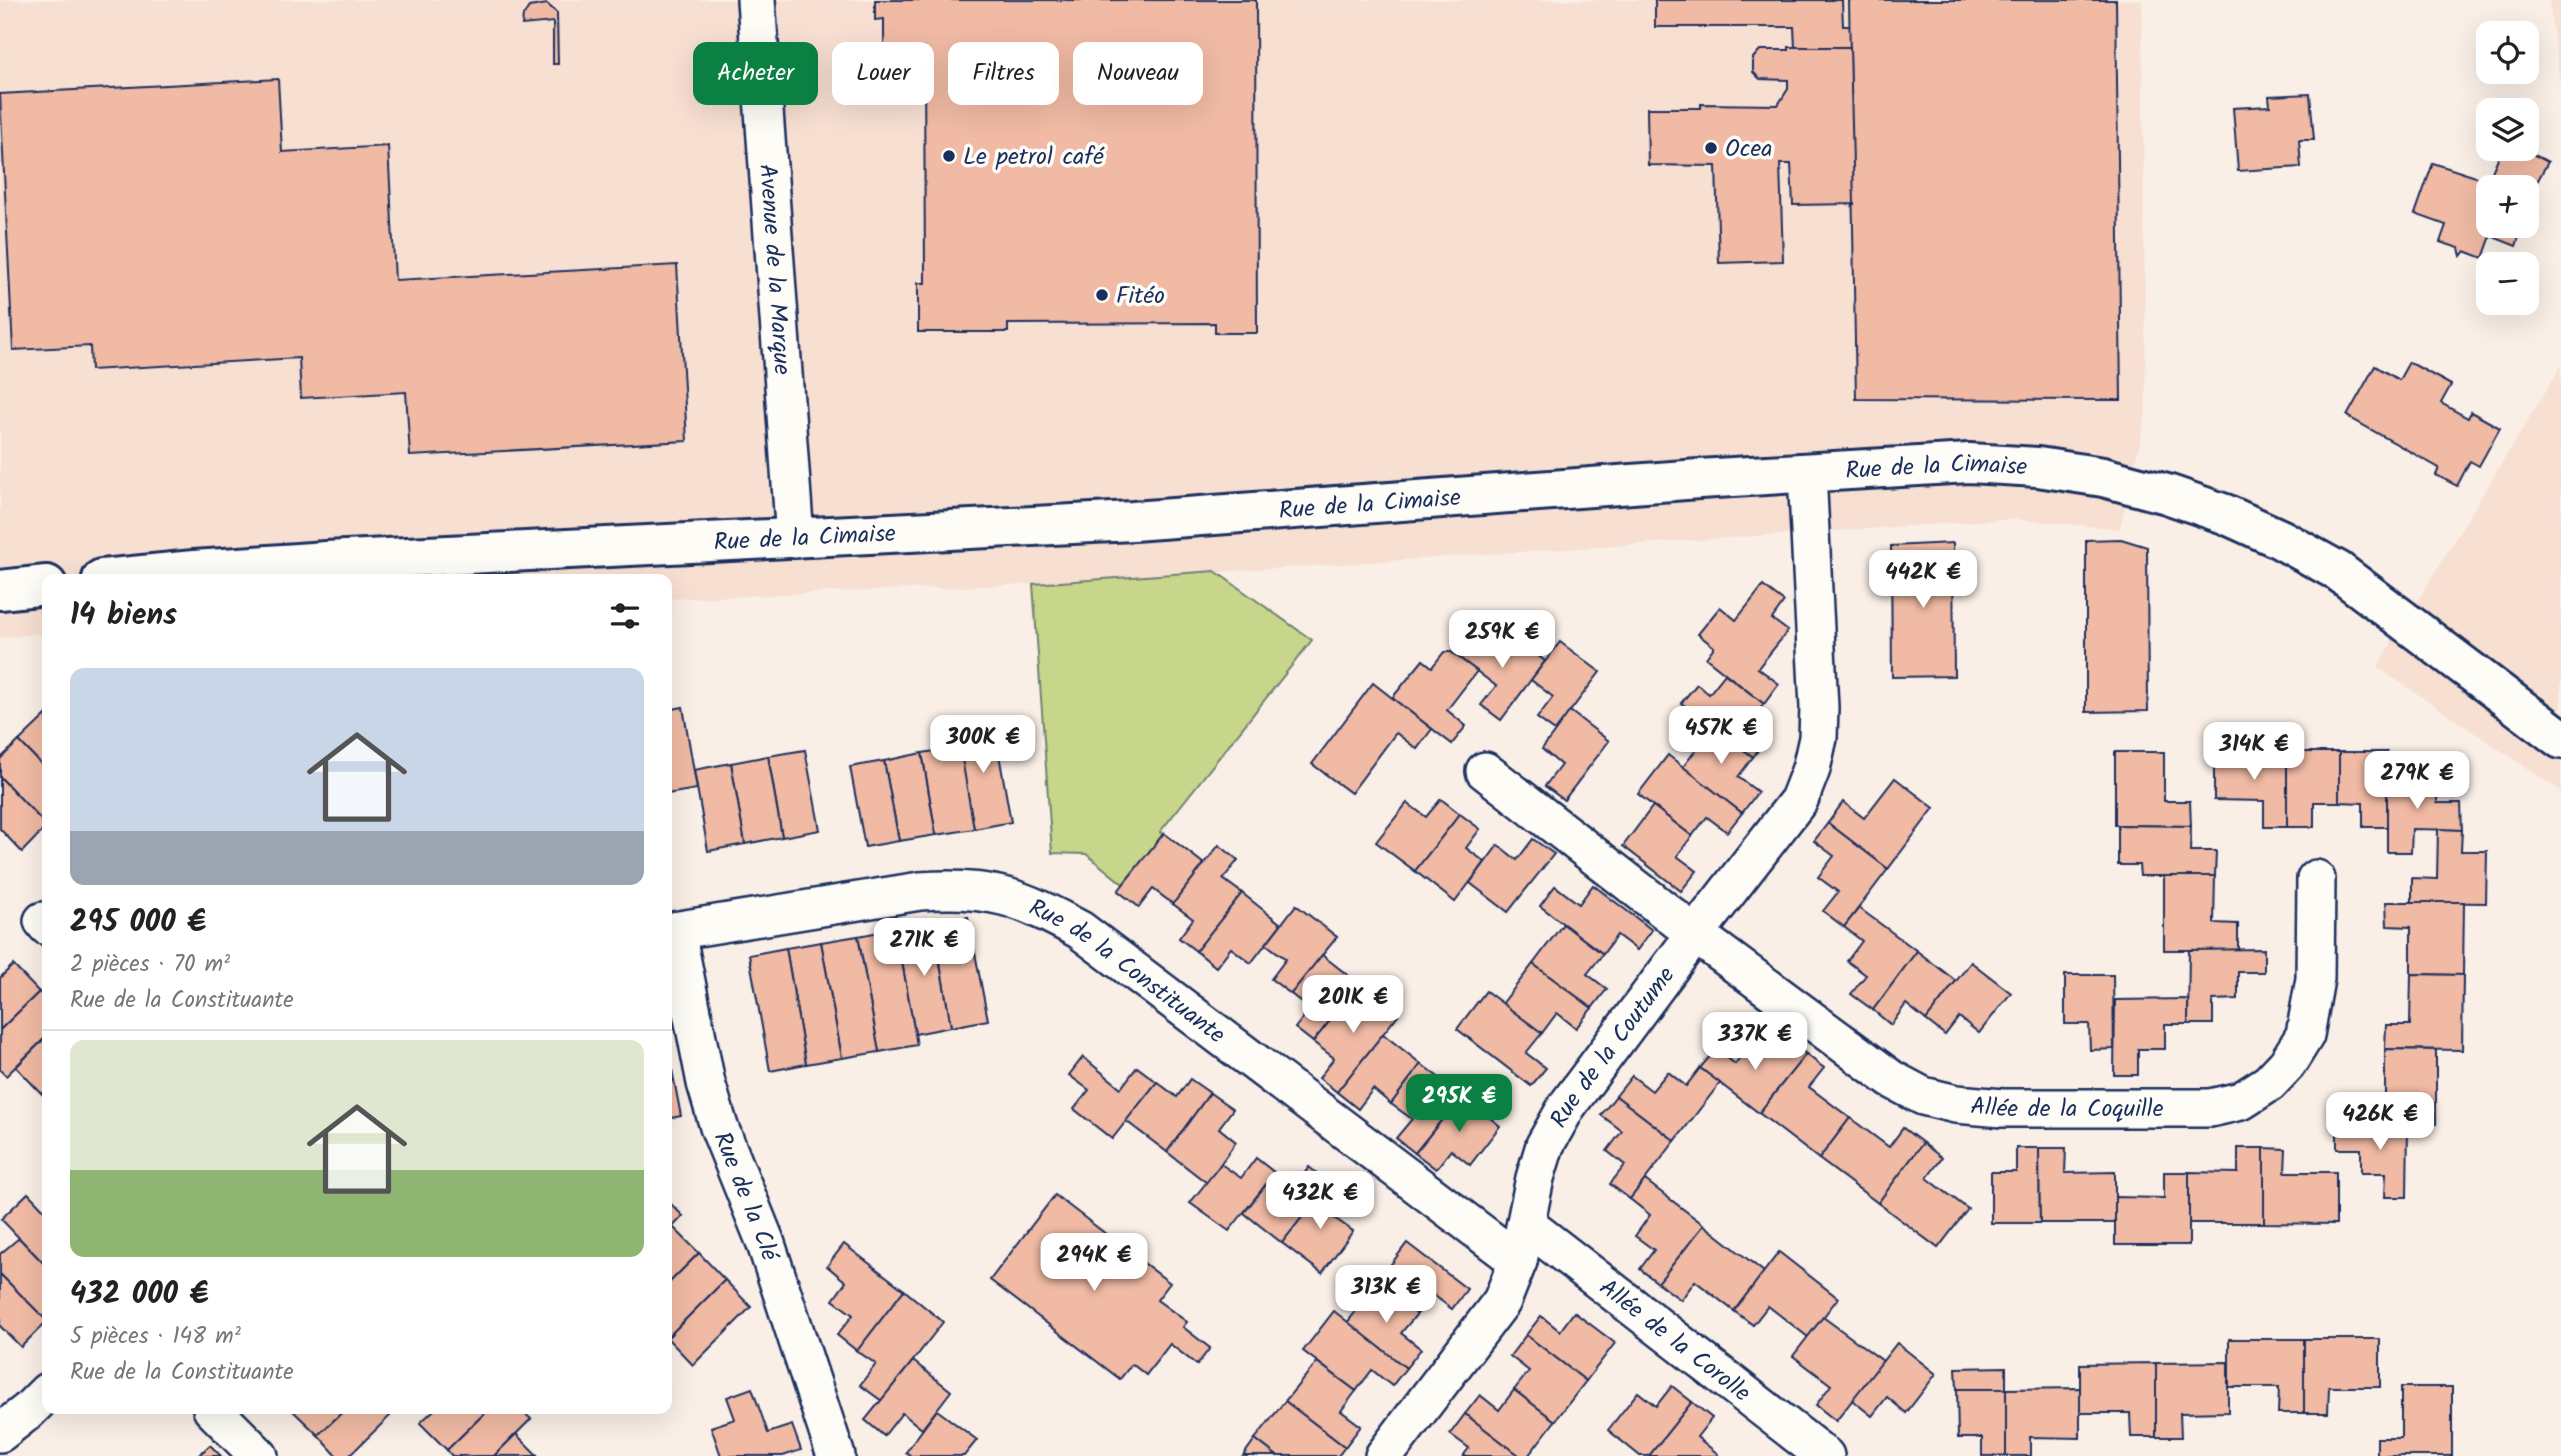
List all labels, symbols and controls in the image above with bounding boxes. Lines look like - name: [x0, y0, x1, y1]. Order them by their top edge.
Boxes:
- map controls: [2476, 21, 2539, 315]
- button: locate: [2476, 21, 2539, 84]
- chip: Acheter: [693, 42, 818, 105]
- chip: Louer: [832, 42, 934, 105]
- chip: Filtres: [948, 42, 1059, 105]
- chip: Nouveau: [1073, 42, 1203, 105]
- button: layers: [2476, 98, 2539, 161]
- place label: Ocea: [1725, 130, 1772, 169]
- place label: Le petrol café: [963, 138, 1105, 177]
- marker: Ocea: [1703, 140, 1719, 156]
- marker: Le petrol café: [941, 148, 957, 164]
- street label: Avenue de la Marque: [747, 163, 801, 376]
- button: +: [2476, 175, 2539, 238]
- button: −: [2476, 252, 2539, 315]
- place label: Fitéo: [1116, 277, 1165, 316]
- marker: Fitéo: [1094, 287, 1110, 303]
- street label: Rue de la Cimaise: [1844, 445, 2029, 491]
- street label: Rue de la Cimaise: [1277, 479, 1462, 531]
- street label: Rue de la Cimaise: [713, 515, 897, 563]
- pin: 442K €: [1866, 550, 1980, 610]
- text: 442K €: [1885, 555, 1961, 591]
- text: 14 biens: [70, 592, 177, 640]
- icon: filters: [606, 597, 644, 635]
- pin: 259K €: [1445, 610, 1559, 670]
- text: 259K €: [1465, 615, 1539, 651]
- pin: 457K €: [1664, 706, 1778, 766]
- text: 457K €: [1685, 711, 1757, 747]
- icon: home: [294, 714, 420, 840]
- pin: 300K €: [926, 716, 1040, 775]
- text: 300K €: [946, 720, 1020, 756]
- pin: 314K €: [2197, 722, 2311, 782]
- text: 314K €: [2219, 727, 2289, 763]
- pin: 279K €: [2360, 752, 2474, 811]
- text: 279K €: [2380, 756, 2454, 792]
- street label: Rue de la Constituante: [1022, 889, 1233, 1055]
- text: 295 000 €: [70, 899, 206, 947]
- pin: 271K €: [867, 918, 981, 978]
- text: 271K €: [890, 923, 958, 959]
- text: 2 pièces · 70 m²: [70, 947, 230, 983]
- street label: Rue de la Coutume: [1540, 958, 1686, 1136]
- pin: 201K €: [1296, 976, 1410, 1035]
- text: 201K €: [1318, 980, 1388, 1016]
- text: Rue de la Constituante: [70, 983, 294, 1019]
- pin: 337K €: [1698, 1012, 1812, 1072]
- text: 337K €: [1718, 1017, 1792, 1053]
- pin: 295K €: [1402, 1074, 1516, 1134]
- text: 295K €: [1422, 1079, 1496, 1115]
- icon: home: [294, 1086, 420, 1212]
- street label: Allée de la Coquille: [1969, 1087, 2164, 1129]
- pin: 426K €: [2323, 1092, 2437, 1152]
- text: 426K €: [2342, 1097, 2418, 1133]
- street label: Rue de la Clé: [702, 1126, 789, 1267]
- pin: 432K €: [1263, 1172, 1377, 1231]
- text: 432K €: [1282, 1176, 1358, 1212]
- pin: 294K €: [1037, 1234, 1151, 1293]
- text: 294K €: [1057, 1238, 1131, 1274]
- pin: 313K €: [1329, 1266, 1443, 1325]
- street label: Allée de la Corolle: [1590, 1269, 1759, 1413]
- text: 313K €: [1351, 1270, 1421, 1306]
- text: 432 000 €: [70, 1271, 209, 1319]
- text: 5 pièces · 148 m²: [70, 1319, 241, 1355]
- text: Rue de la Constituante: [70, 1355, 294, 1391]

